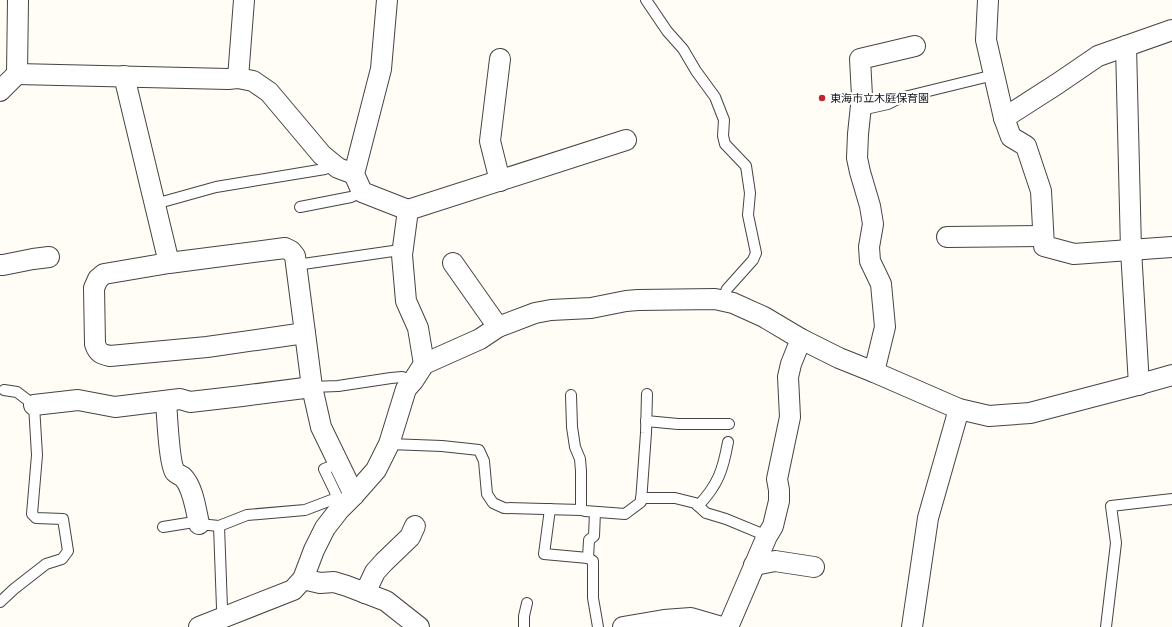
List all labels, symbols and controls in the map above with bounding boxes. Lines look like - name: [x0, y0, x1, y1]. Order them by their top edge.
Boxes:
- place label: 東海市立木庭保育園: [830, 91, 929, 105]
- marker: 東海市立木庭保育園: [817, 93, 827, 103]

